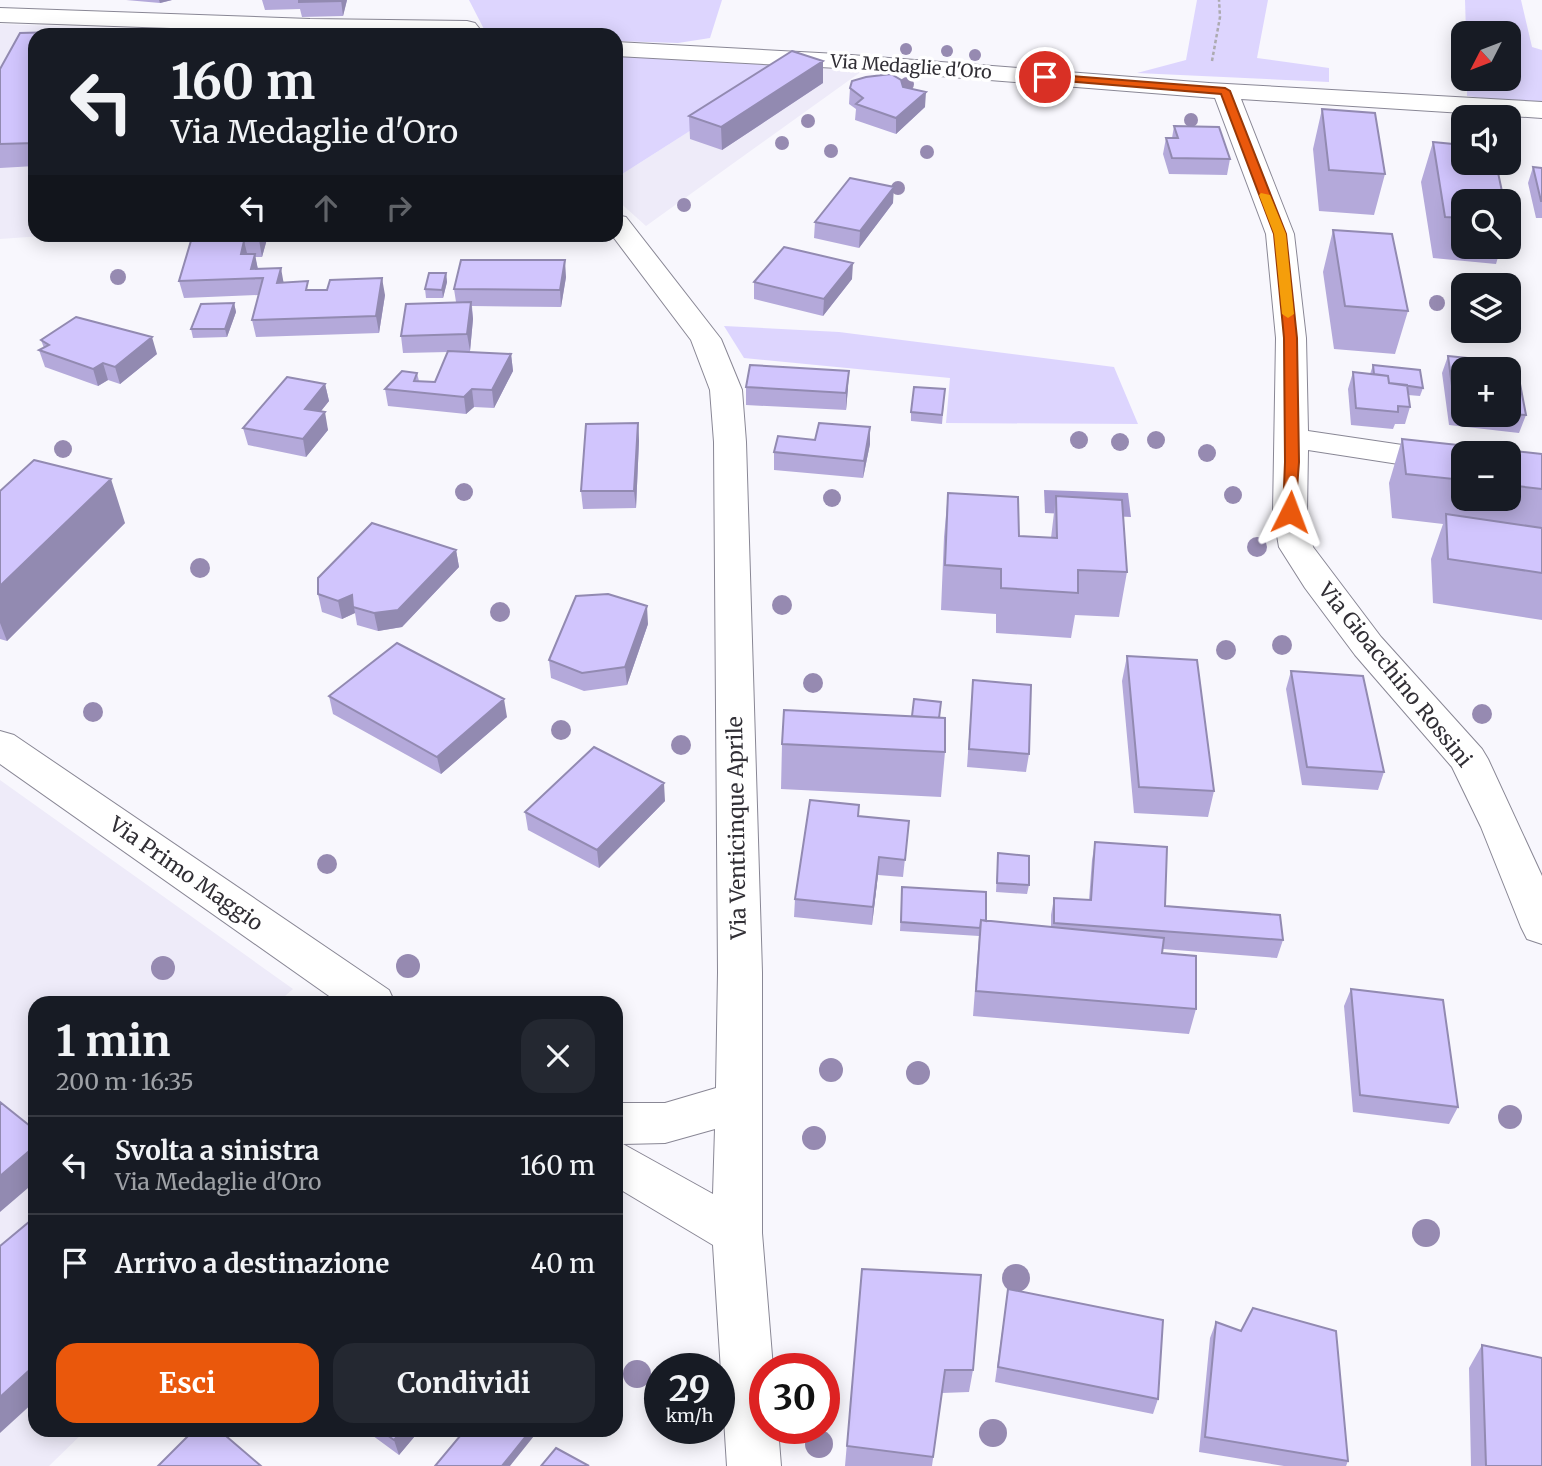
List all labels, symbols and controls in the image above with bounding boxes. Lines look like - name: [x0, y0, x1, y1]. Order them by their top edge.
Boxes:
- north arrow: [1451, 21, 1521, 91]
- map controls: [1451, 21, 1521, 511]
- pin: [1015, 47, 1075, 107]
- street label: Via Medaglie d'Oro: [829, 49, 992, 84]
- text: 160 m: [171, 51, 315, 112]
- icon: left: [56, 56, 147, 147]
- icon: arrive: [1026, 58, 1064, 96]
- button: sound: [1451, 105, 1521, 175]
- text: Via Medaglie d'Oro: [171, 112, 458, 152]
- icon: left: [234, 189, 272, 227]
- icon: ahead: [307, 189, 345, 227]
- icon: right: [380, 189, 418, 227]
- button: search: [1451, 189, 1521, 259]
- button: layers: [1451, 273, 1521, 343]
- button: +: [1451, 357, 1521, 427]
- button: −: [1451, 441, 1521, 511]
- position arrow: [1253, 475, 1327, 549]
- street label: Via Gioacchino Rossini: [1312, 576, 1478, 772]
- street label: Via Venticinque Aprile: [721, 716, 752, 941]
- street label: Via Primo Maggio: [103, 810, 268, 937]
- text: 1 min: [56, 1015, 170, 1067]
- button: close: [521, 1019, 595, 1093]
- text: 200 m · 16:35: [56, 1067, 194, 1096]
- text: Svolta a sinistra: [115, 1134, 319, 1167]
- icon: left: [56, 1146, 94, 1184]
- text: 160 m: [520, 1149, 595, 1182]
- text: Via Medaglie d'Oro: [115, 1167, 321, 1196]
- icon: arrive: [56, 1244, 94, 1282]
- text: Arrivo a destinazione: [115, 1247, 389, 1280]
- text: 40 m: [531, 1247, 595, 1280]
- button: Esci: [56, 1343, 319, 1423]
- button: Condividi: [333, 1343, 595, 1423]
- speed limit sign: 30: [749, 1353, 840, 1444]
- text: 29: [669, 1367, 710, 1411]
- text: km/h: [666, 1404, 713, 1427]

